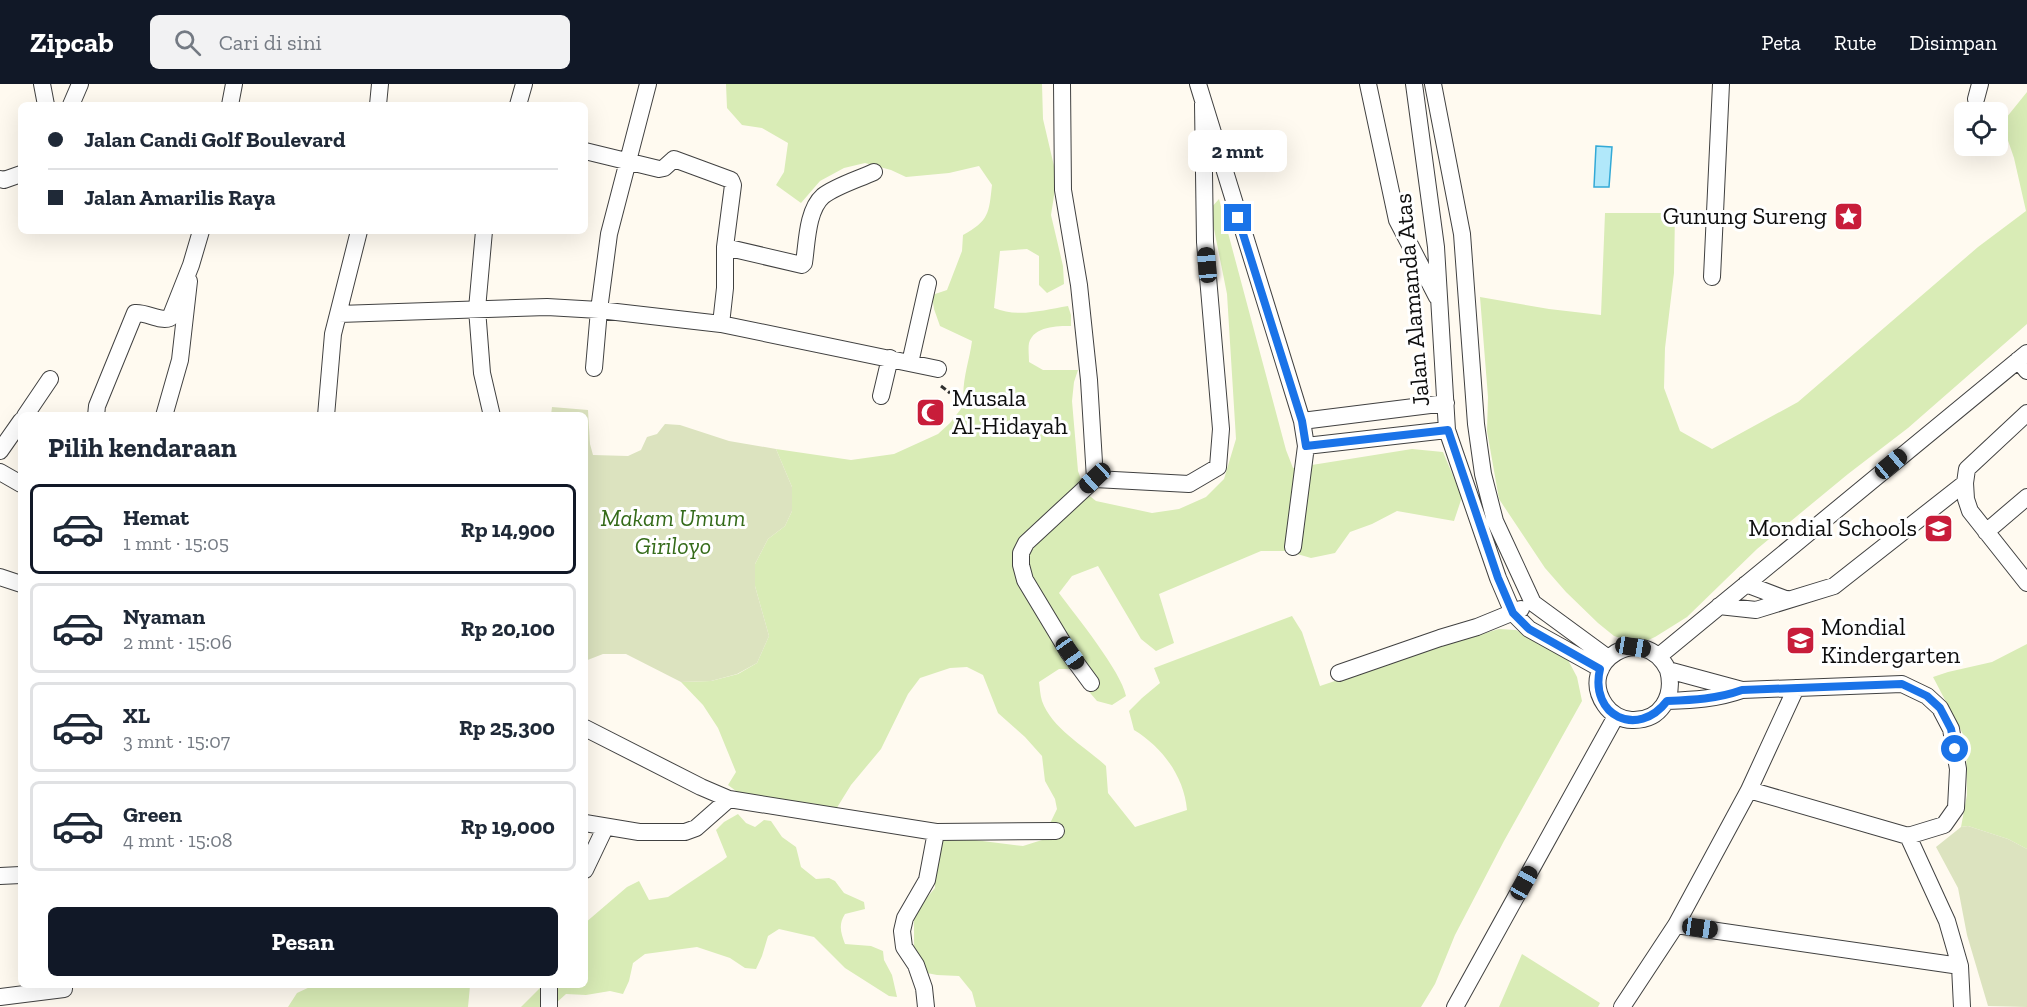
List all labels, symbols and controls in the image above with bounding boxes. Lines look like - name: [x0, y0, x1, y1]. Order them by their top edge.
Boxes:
- search box: [150, 15, 570, 69]
- text: Zipcab: [30, 26, 114, 59]
- icon: search: [171, 26, 204, 59]
- text: Cari di sini: [219, 29, 322, 56]
- text: Peta: [1762, 30, 1801, 55]
- text: Rute: [1834, 30, 1876, 55]
- text: Disimpan: [1909, 30, 1997, 55]
- map controls: [1954, 102, 2008, 156]
- button: locate: [1954, 102, 2008, 156]
- text: Jalan Candi Golf Boulevard: [84, 126, 346, 153]
- callout: 2 mnt: [1188, 131, 1288, 173]
- text: 2 mnt: [1212, 139, 1263, 163]
- text: Jalan Amarilis Raya: [84, 184, 276, 211]
- street label: Jalan Alamanda Atas: [1388, 192, 1435, 408]
- place icon: Gunung Sureng: [1832, 200, 1864, 232]
- place label: Gunung Sureng: [1663, 201, 1827, 230]
- route end: [1224, 204, 1251, 231]
- car: [1196, 246, 1218, 284]
- place label: Musala Al-Hidayah: [952, 383, 1068, 440]
- mosque icon: Musala Al-Hidayah: [915, 396, 947, 428]
- text: Pilih kendaraan: [48, 432, 237, 464]
- car: [1871, 446, 1911, 482]
- car: [1076, 459, 1114, 497]
- icon: car: [51, 502, 105, 556]
- park label: Makam Umum Giriloyo: [600, 503, 746, 560]
- text: Hemat: [123, 504, 189, 531]
- school or university icon: Mondial Schools: [1922, 512, 1954, 544]
- place label: Mondial Schools: [1748, 513, 1917, 542]
- text: Rp 14,900: [461, 516, 555, 543]
- text: 1 mnt · 15:05: [123, 531, 229, 555]
- icon: car: [51, 601, 105, 655]
- text: Nyaman: [123, 603, 205, 630]
- place label: Mondial Kindergarten: [1821, 612, 1960, 669]
- text: Rp 20,100: [461, 615, 555, 642]
- school or university icon: Mondial Kindergarten: [1784, 625, 1816, 657]
- text: 2 mnt · 15:06: [123, 630, 232, 654]
- car: [1052, 633, 1088, 673]
- car: [1614, 635, 1652, 659]
- icon: car: [51, 700, 105, 754]
- text: XL: [123, 702, 150, 729]
- text: Rp 25,300: [459, 714, 555, 741]
- text: 3 mnt · 15:07: [123, 729, 230, 753]
- route start: [1941, 735, 1968, 762]
- icon: car: [51, 799, 105, 853]
- text: Green: [123, 801, 182, 828]
- text: Rp 19,000: [461, 813, 555, 840]
- text: 4 mnt · 15:08: [123, 828, 233, 852]
- car: [1507, 863, 1541, 903]
- button: Pesan: [48, 907, 558, 976]
- car: [1681, 917, 1719, 939]

